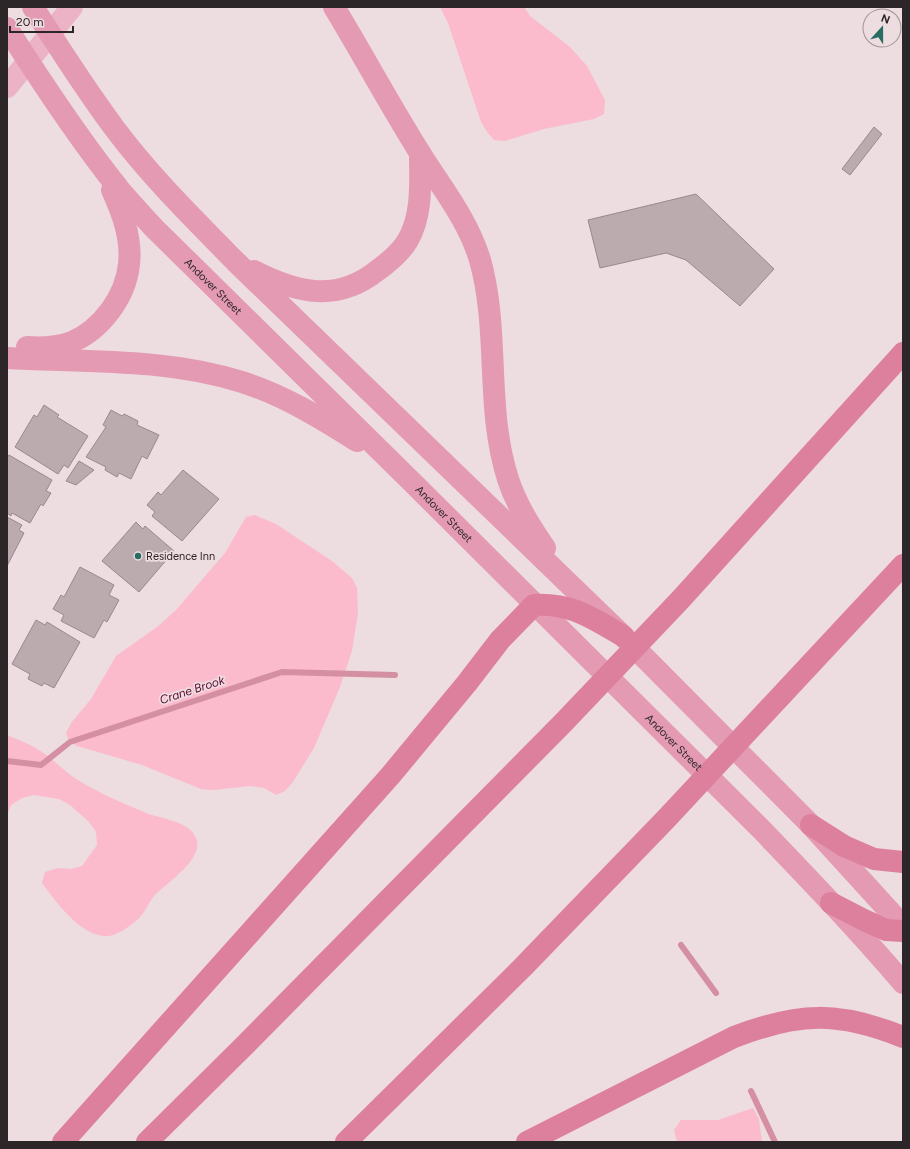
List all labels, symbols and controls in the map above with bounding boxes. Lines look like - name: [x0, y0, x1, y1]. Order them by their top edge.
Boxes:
- scale bar: [10, 8, 73, 34]
- north arrow: [862, 8, 902, 48]
- text: N: [879, 12, 892, 27]
- text: 20 m: [16, 15, 44, 29]
- street label: Andover Street: [182, 255, 245, 318]
- street label: Andover Street: [413, 483, 475, 545]
- place label: Residence Inn: [146, 550, 215, 563]
- marker: Residence Inn: [133, 551, 143, 561]
- water label: Crane Brook: [158, 673, 227, 707]
- street label: Andover Street: [643, 711, 705, 774]

